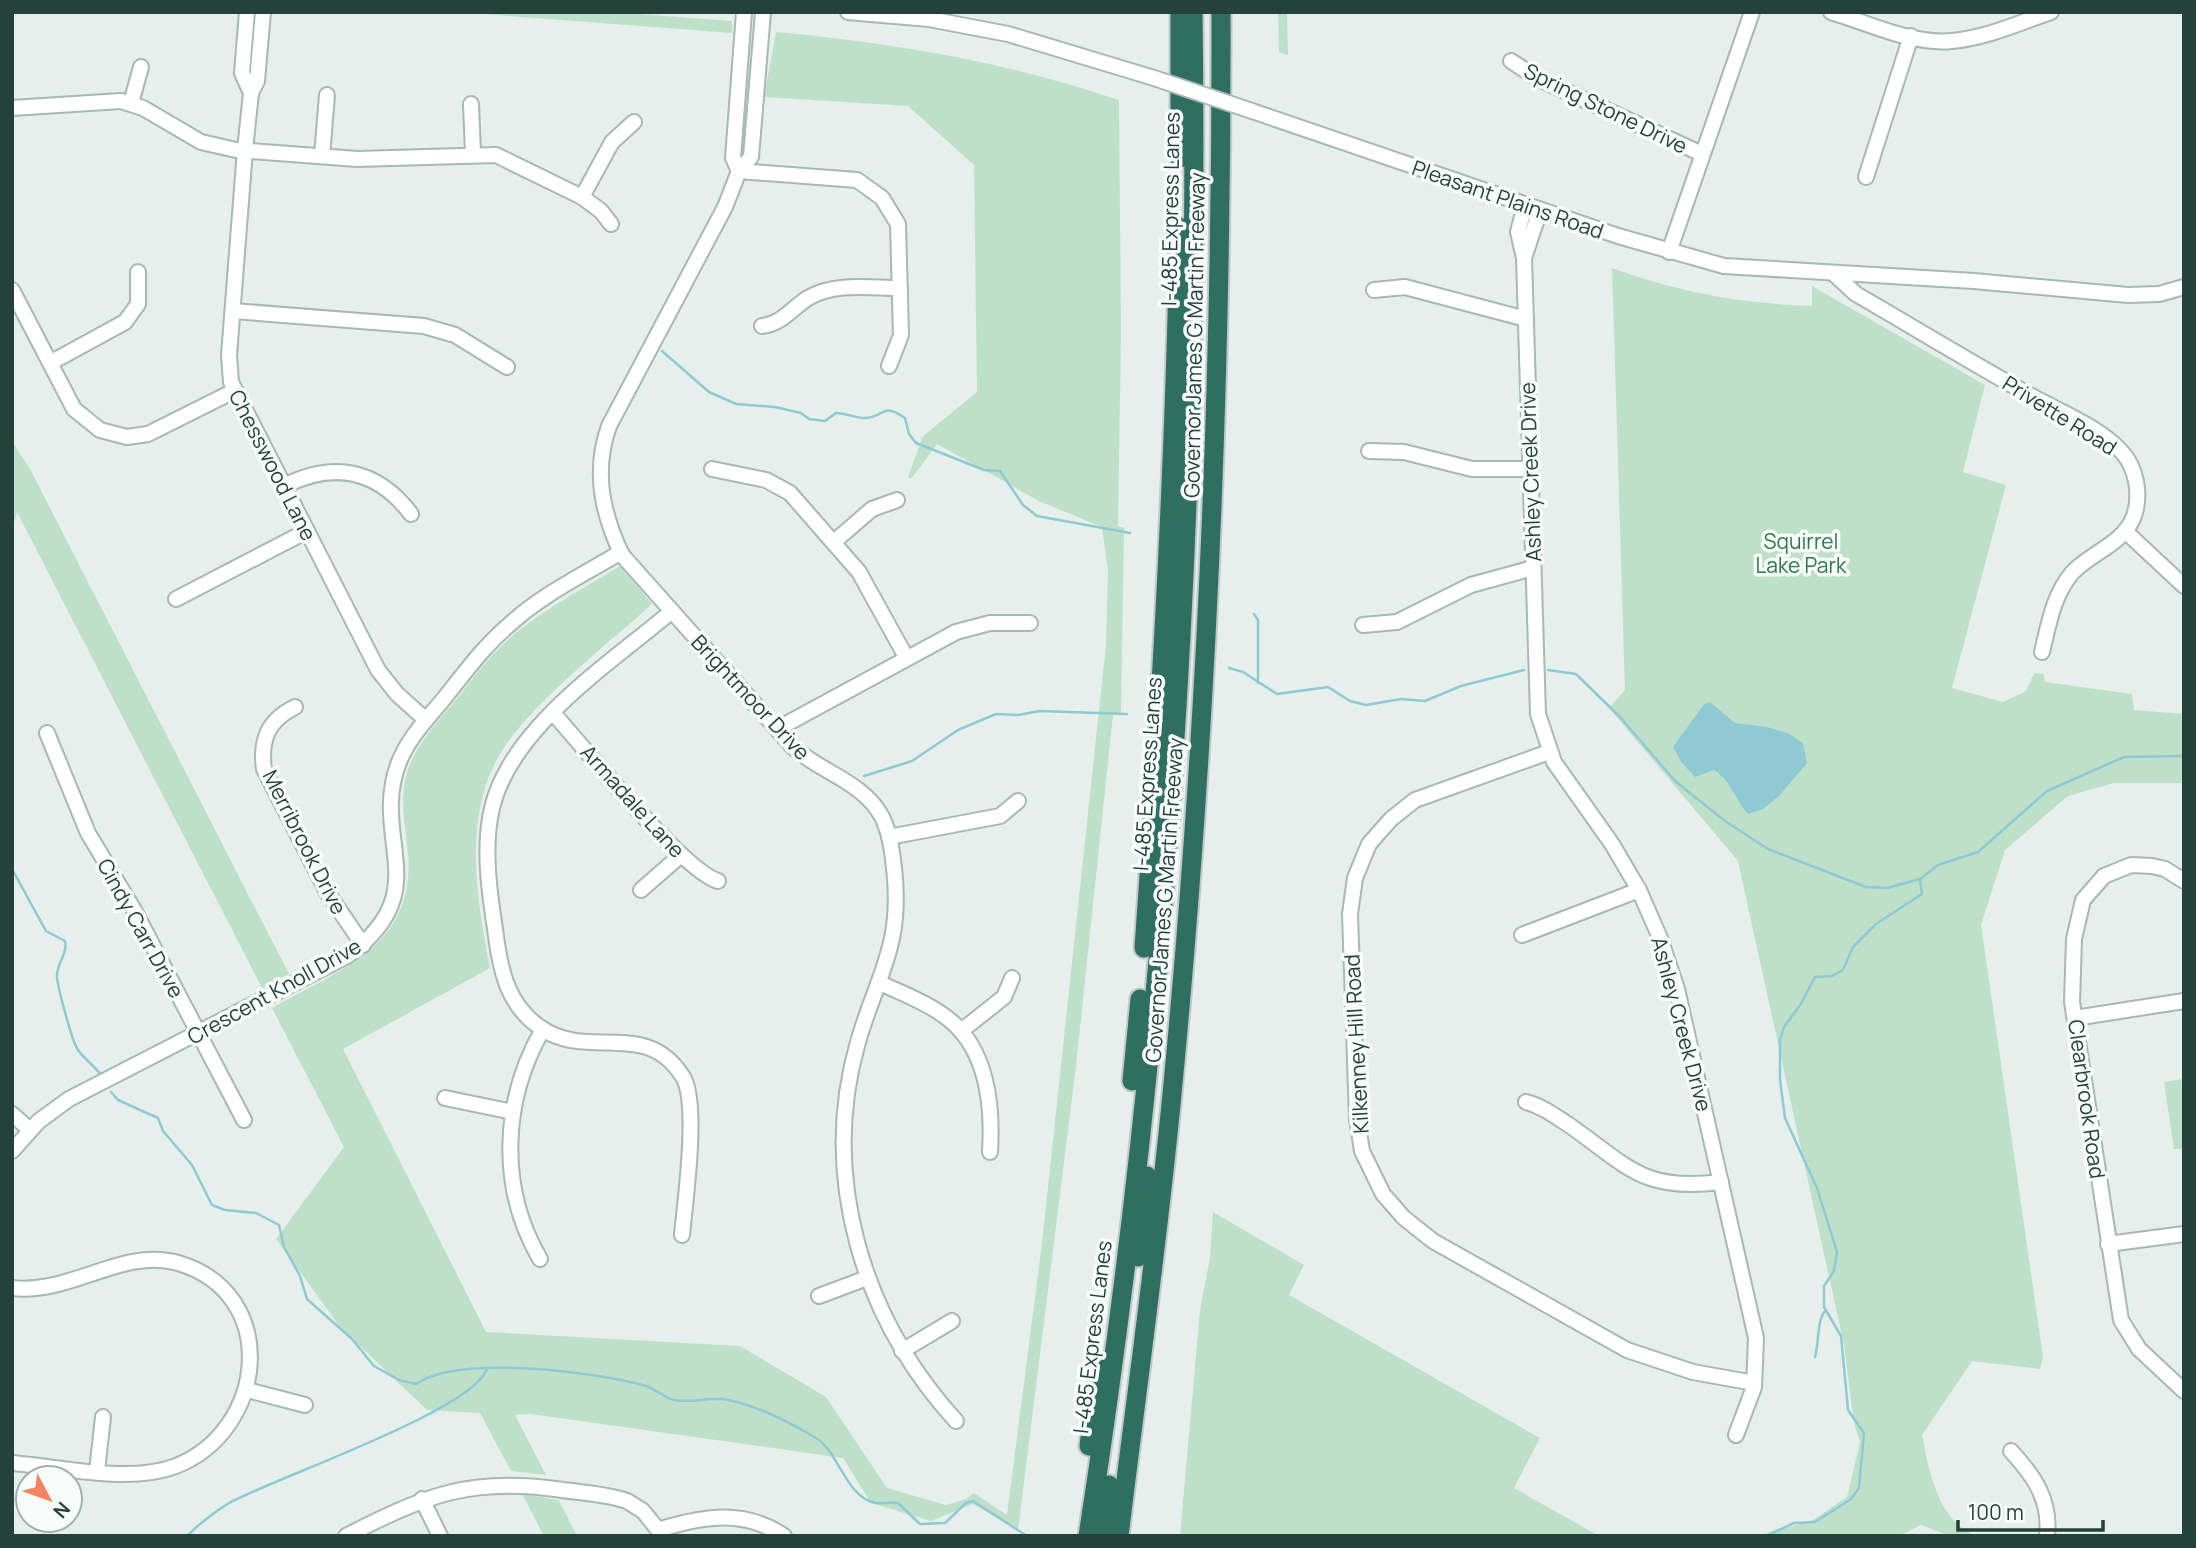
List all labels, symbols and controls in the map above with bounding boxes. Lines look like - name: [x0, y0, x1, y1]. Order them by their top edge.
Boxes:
- street label: Spring Stone Drive: [1520, 56, 1692, 160]
- street label: I-485 Express Lanes: [1154, 112, 1186, 306]
- street label: Pleasant Plains Road: [1409, 153, 1607, 245]
- street label: Governor James G Martin Freeway: [1177, 172, 1211, 498]
- street label: Privette Road: [1998, 369, 2122, 461]
- street label: Ashley Creek Drive: [1513, 382, 1547, 562]
- street label: Chesswood Lane: [223, 385, 323, 545]
- park label: Squirrel Lake Park: [1756, 527, 1847, 579]
- street label: Brightmoor Drive: [685, 628, 817, 766]
- street label: I-485 Express Lanes: [1126, 676, 1168, 872]
- street label: Governor James G Martin Freeway: [1139, 737, 1189, 1063]
- street label: Armadale Lane: [575, 739, 691, 863]
- street label: Merribrook Drive: [257, 765, 353, 919]
- street label: Cindy Carr Drive: [91, 853, 191, 1003]
- street label: Crescent Knoll Drive: [182, 932, 366, 1050]
- street label: Ashley Creek Drive: [1645, 934, 1719, 1114]
- street label: Kilkenney Hill Road: [1337, 954, 1375, 1134]
- street label: Clearbrook Road: [2062, 1018, 2112, 1180]
- street label: I-485 Express Lanes: [1066, 1239, 1118, 1435]
- north arrow: [14, 1464, 84, 1534]
- scale bar: [1958, 1488, 2103, 1532]
- text: N: [48, 1496, 76, 1524]
- text: 100 m: [1968, 1498, 2024, 1526]

